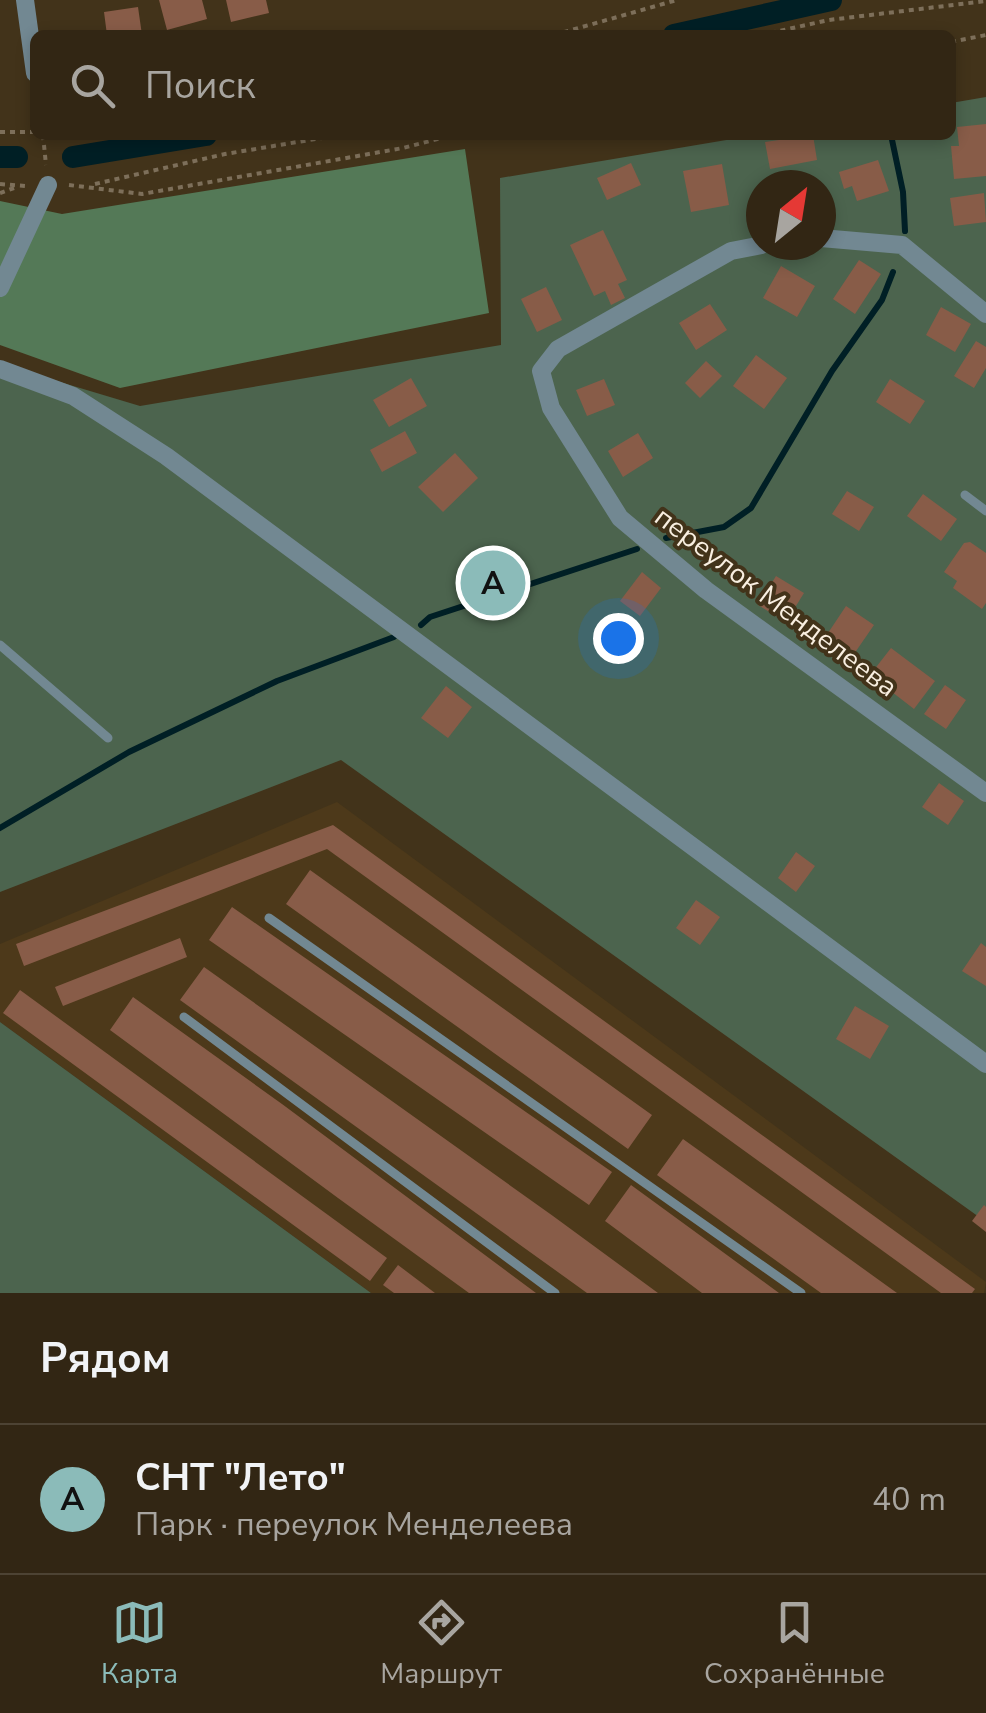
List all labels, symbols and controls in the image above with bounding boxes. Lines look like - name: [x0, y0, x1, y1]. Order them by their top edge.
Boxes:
- search box: [30, 30, 956, 140]
- icon: search: [65, 58, 120, 113]
- text: Поиск: [145, 60, 255, 111]
- north arrow: [746, 170, 836, 260]
- street label: переулок Менделеева: [647, 498, 905, 706]
- pin: A: [460, 546, 526, 620]
- your location: [593, 613, 644, 664]
- text: Рядом: [40, 1330, 170, 1387]
- text: СНТ "Лето": [135, 1452, 346, 1503]
- text: A: [61, 1478, 84, 1521]
- text: 40 m: [872, 1478, 946, 1521]
- text: Парк · переулок Менделеева: [135, 1503, 573, 1546]
- tab: Карта: [101, 1595, 178, 1693]
- tab: Маршрут: [380, 1595, 502, 1693]
- tab: Сохранённые: [704, 1595, 885, 1693]

